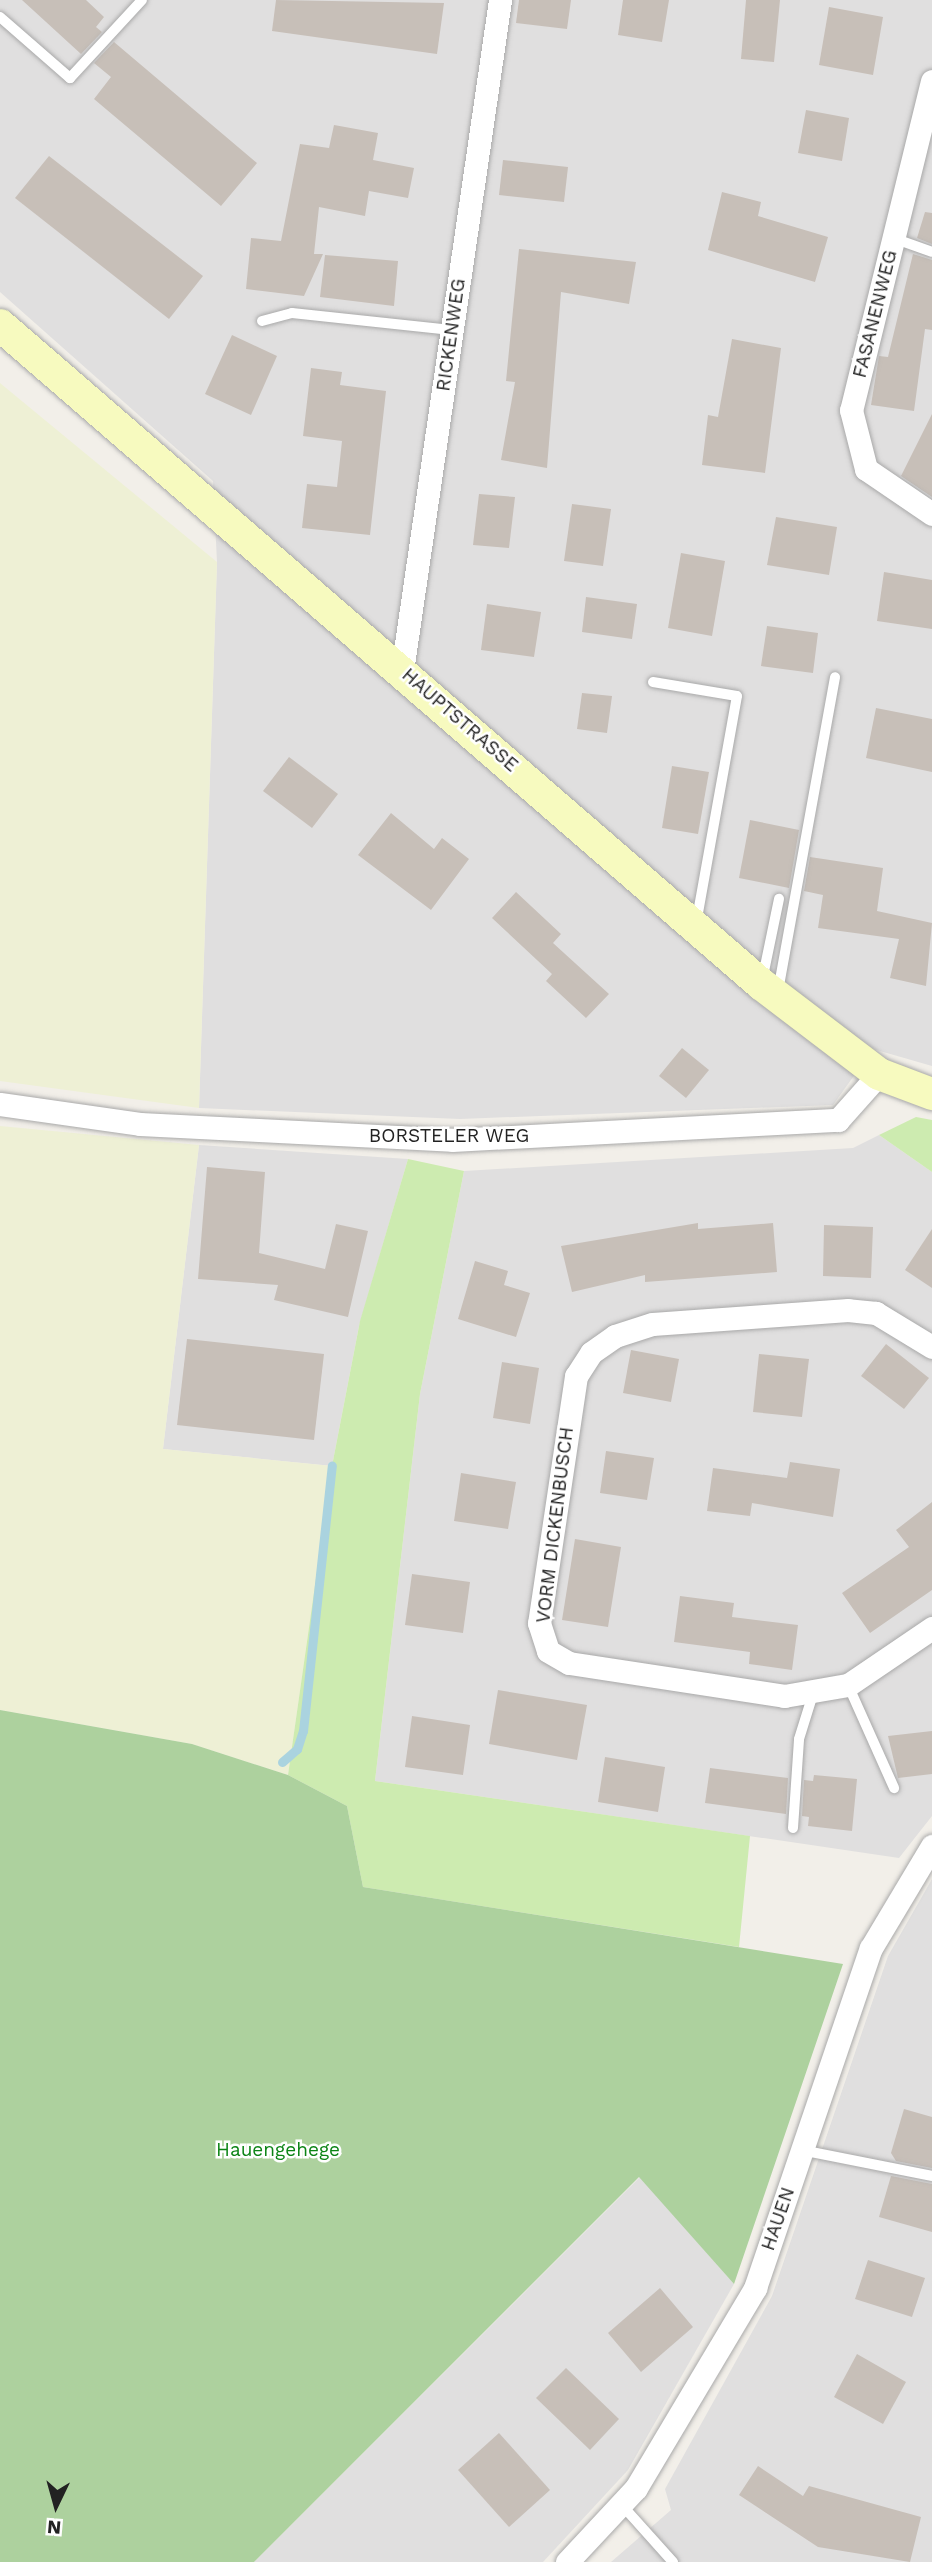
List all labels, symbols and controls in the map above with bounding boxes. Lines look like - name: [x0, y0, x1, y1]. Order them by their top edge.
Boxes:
- street label: FASANENWEG: [848, 248, 902, 380]
- street label: RICKENWEG: [432, 277, 470, 393]
- street label: HAUPTSTRASSE: [397, 663, 523, 777]
- street label: BORSTELER WEG: [369, 1125, 529, 1147]
- street label: VORM DICKENBUSCH: [532, 1426, 578, 1624]
- park label: Hauengehege: [216, 2139, 340, 2161]
- street label: HAUEN: [757, 2184, 799, 2254]
- north arrow: [21, 2471, 91, 2541]
- text: N: [46, 2515, 62, 2539]

